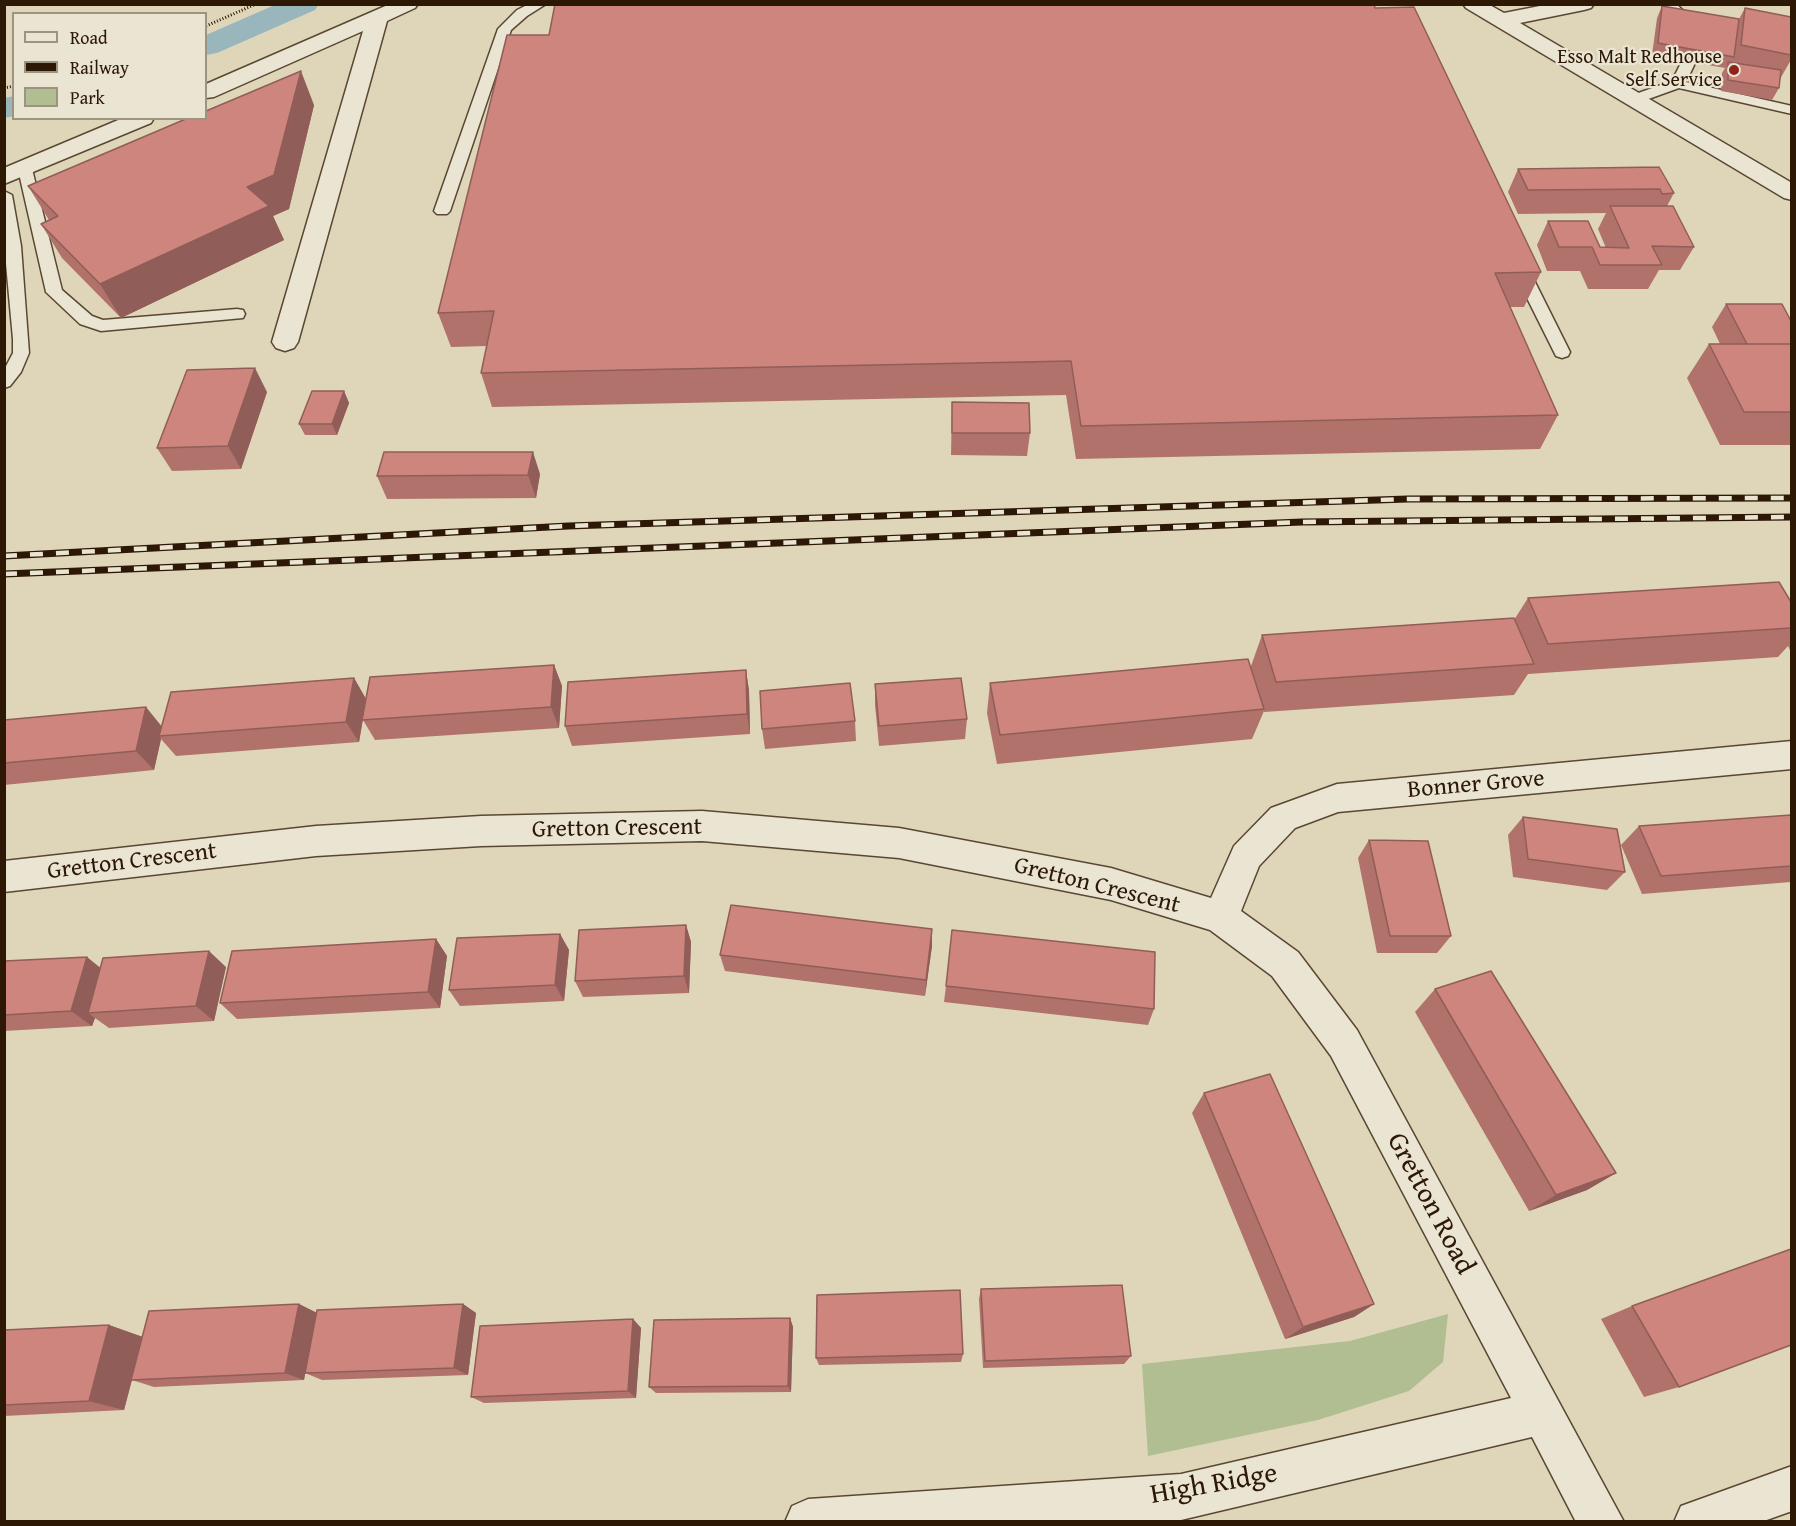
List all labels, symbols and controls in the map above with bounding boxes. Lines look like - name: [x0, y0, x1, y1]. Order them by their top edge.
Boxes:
- legend: [12, 12, 207, 120]
- text: Road: [70, 24, 108, 51]
- place label: Esso Malt Redhouse Self Service: [1557, 46, 1722, 93]
- text: Railway: [70, 54, 129, 81]
- marker: Esso Malt Redhouse Self Service: [1727, 63, 1741, 77]
- text: Park: [70, 84, 105, 111]
- street label: Bonner Grove: [1406, 765, 1546, 805]
- street label: Gretton Crescent: [532, 813, 702, 845]
- street label: Gretton Crescent: [46, 837, 218, 887]
- street label: Gretton Crescent: [1011, 851, 1183, 921]
- street label: Gretton Road: [1379, 1128, 1481, 1280]
- street label: High Ridge: [1148, 1457, 1280, 1513]

